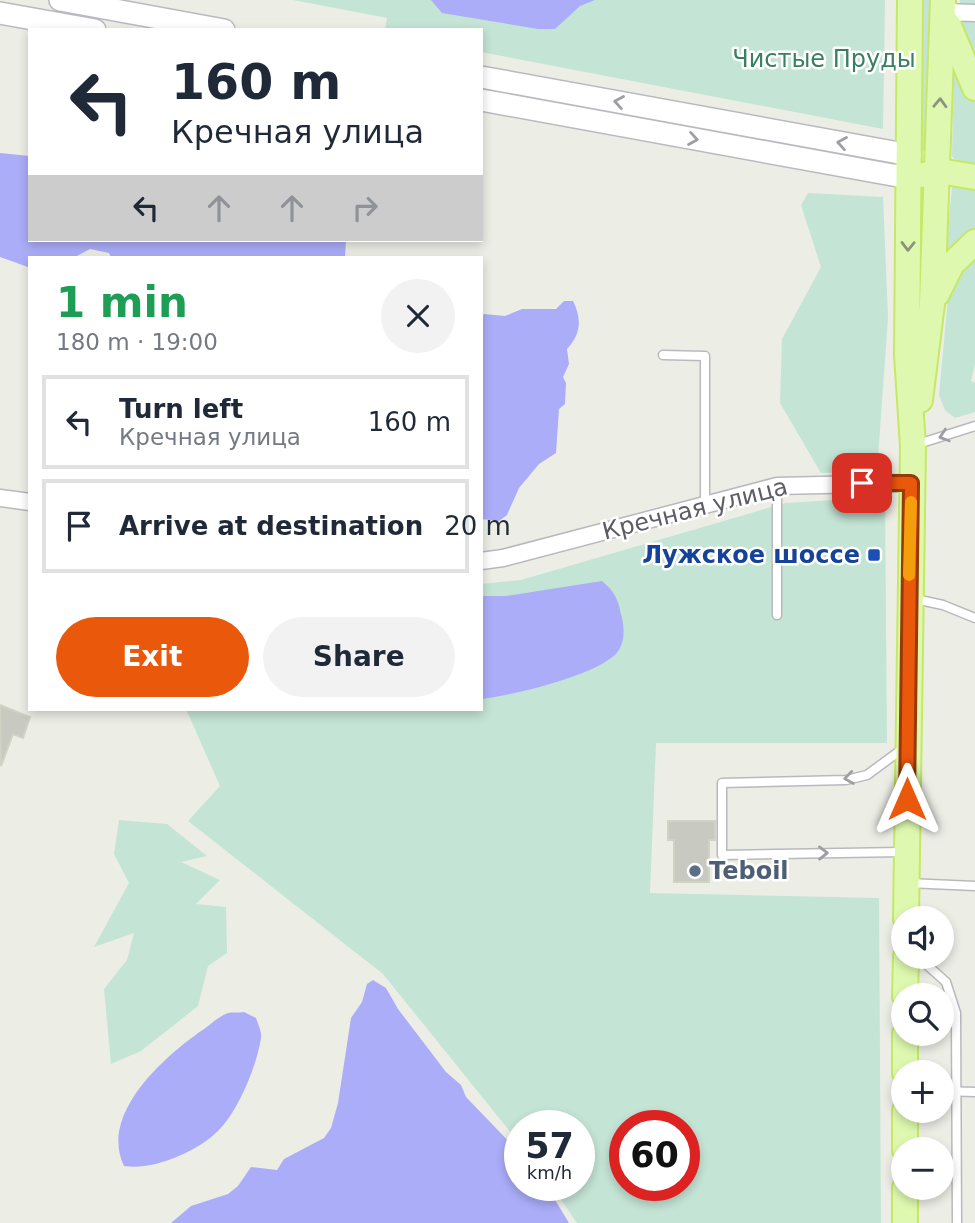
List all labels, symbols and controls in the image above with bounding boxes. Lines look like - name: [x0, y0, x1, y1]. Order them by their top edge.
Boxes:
- park label: Чистые Пруды: [732, 45, 916, 73]
- text: 160 m: [171, 54, 341, 111]
- icon: left: [56, 56, 147, 147]
- one-way arrow: [613, 95, 625, 110]
- one-way arrow: [933, 97, 948, 108]
- text: Кречная улица: [171, 113, 424, 151]
- one-way arrow: [687, 130, 699, 145]
- one-way arrow: [836, 136, 848, 151]
- icon: left: [127, 189, 165, 227]
- icon: ahead: [200, 189, 238, 227]
- icon: ahead: [273, 189, 311, 227]
- icon: right: [346, 189, 384, 227]
- one-way arrow: [901, 241, 916, 252]
- text: 1 min: [56, 278, 188, 327]
- button: close: [381, 279, 455, 353]
- text: 180 m · 19:00: [56, 329, 218, 355]
- text: Turn left: [119, 394, 243, 424]
- icon: left: [60, 403, 98, 441]
- text: 160 m: [368, 407, 451, 437]
- text: Кречная улица: [119, 424, 301, 450]
- one-way arrow: [938, 428, 950, 442]
- pin: [832, 453, 892, 513]
- icon: arrive: [843, 464, 881, 502]
- street label: Кречная улица: [599, 472, 791, 546]
- icon: arrive: [60, 507, 98, 545]
- text: Arrive at destination: [119, 511, 423, 541]
- text: 20 m: [444, 511, 511, 541]
- place label: Лужское шоссе: [642, 541, 860, 569]
- marker: Лужское шоссе: [866, 547, 882, 563]
- button: Exit: [56, 617, 249, 697]
- button: Share: [263, 617, 455, 697]
- position arrow: [870, 762, 944, 836]
- one-way arrow: [843, 770, 855, 785]
- one-way arrow: [818, 846, 829, 861]
- place label: Teboil: [709, 857, 789, 885]
- marker: Teboil: [687, 863, 703, 879]
- map controls: [891, 906, 954, 1200]
- button: sound: [891, 906, 954, 969]
- button: search: [891, 983, 954, 1046]
- button: +: [891, 1060, 954, 1123]
- speed limit sign: 60: [609, 1110, 700, 1201]
- text: 57: [525, 1126, 574, 1166]
- button: −: [891, 1137, 954, 1200]
- text: km/h: [527, 1162, 572, 1183]

